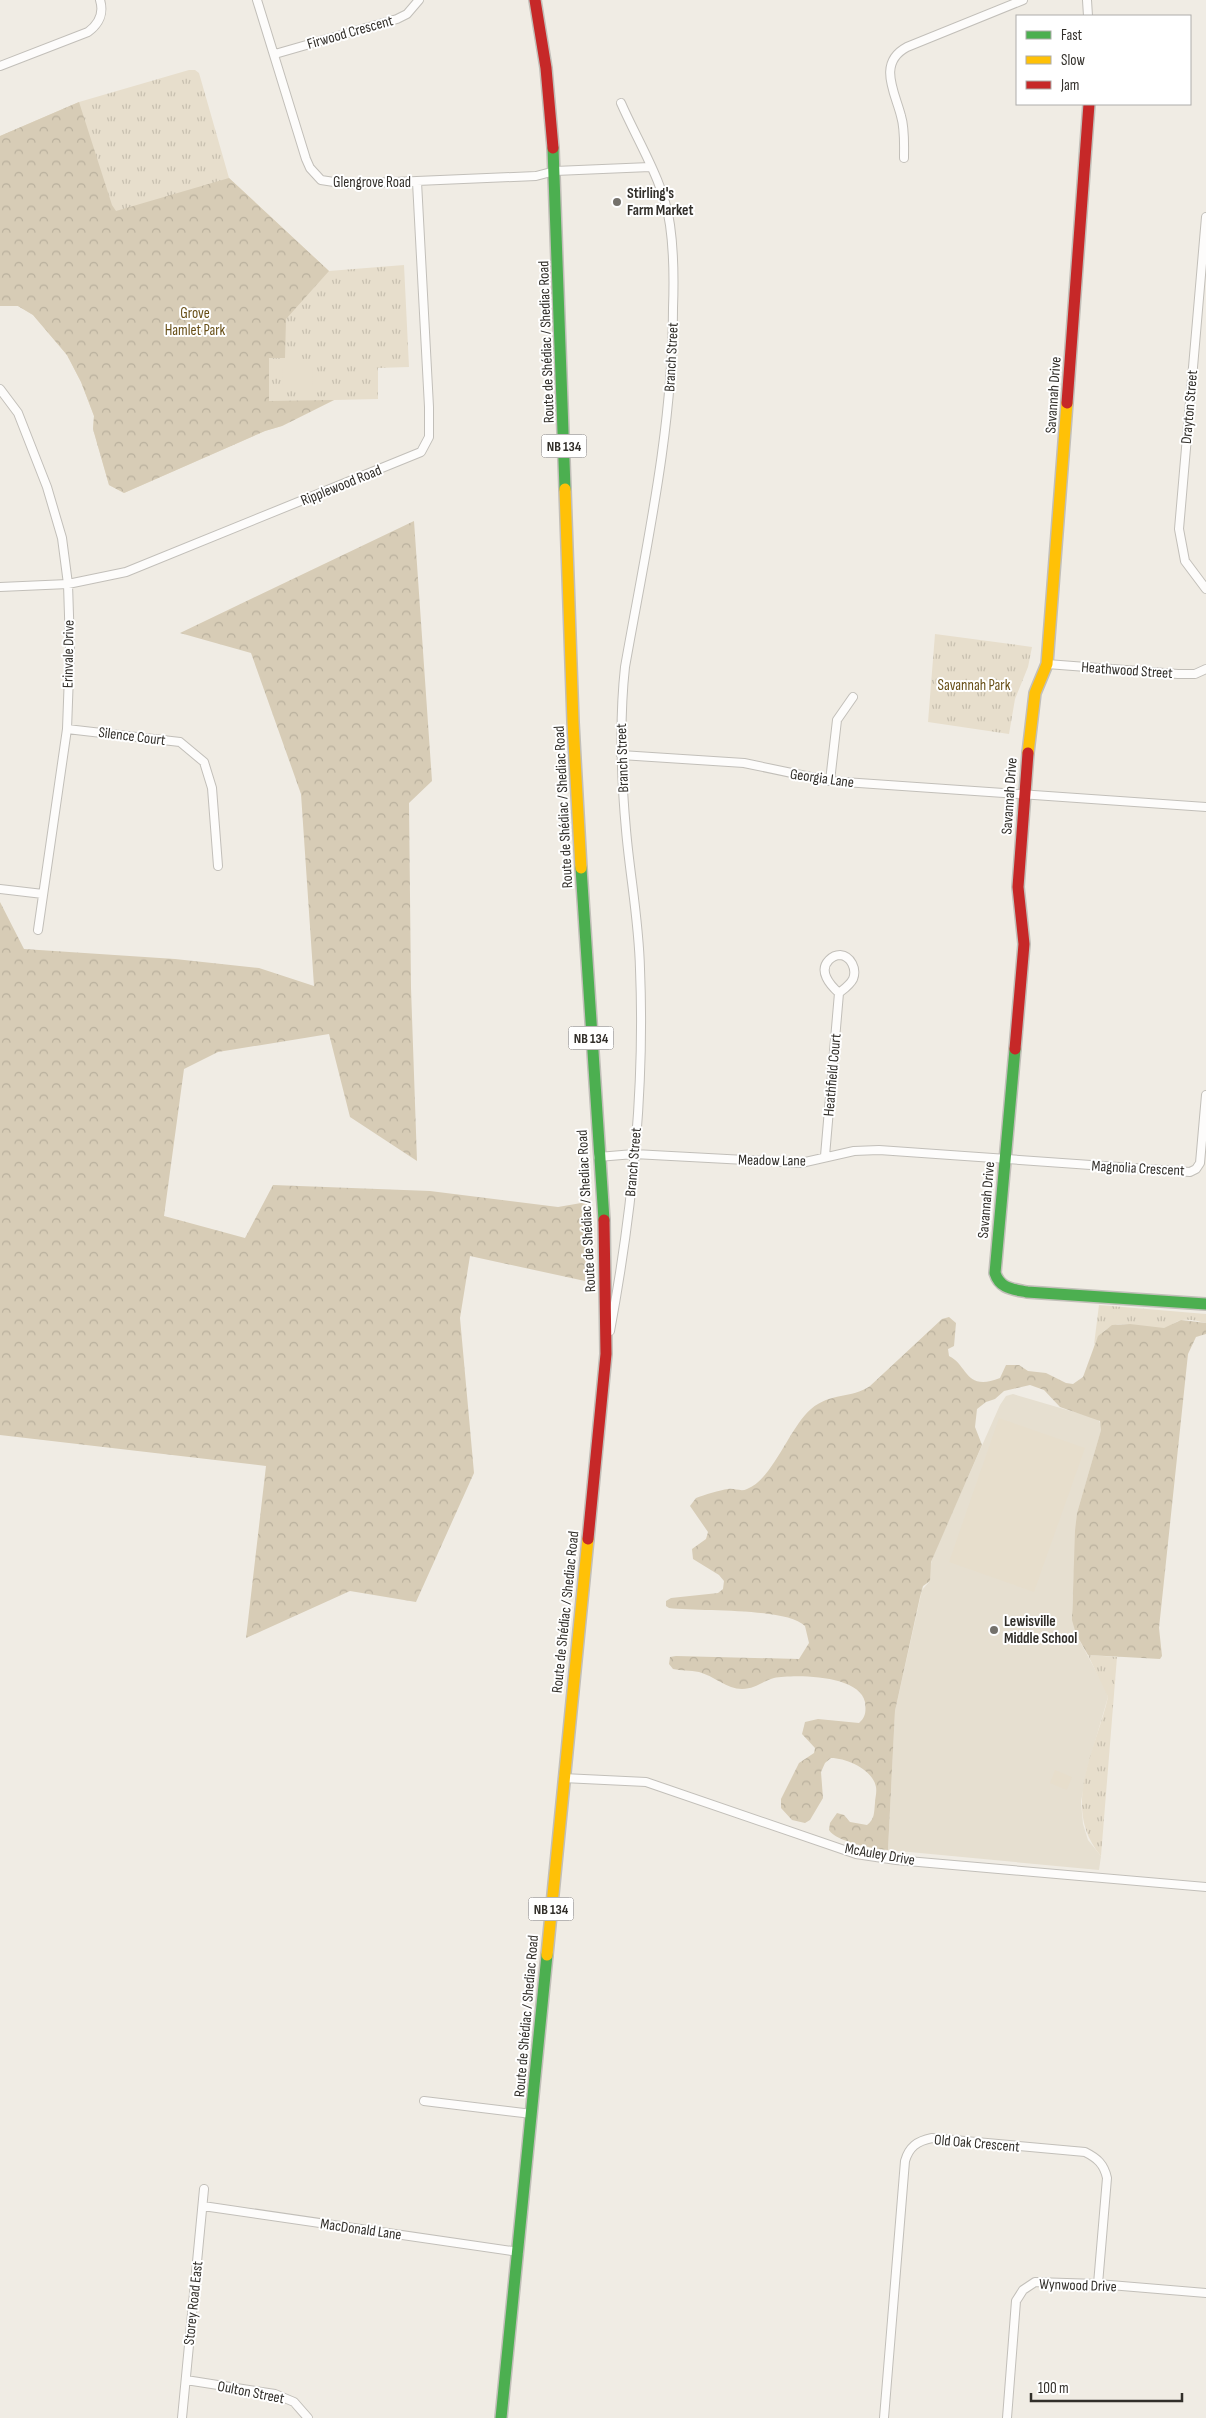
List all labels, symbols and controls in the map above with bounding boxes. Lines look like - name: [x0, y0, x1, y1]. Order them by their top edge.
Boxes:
- street label: Firwood Crescent: [305, 11, 396, 54]
- legend: [1016, 15, 1191, 105]
- text: Fast: [1061, 26, 1083, 45]
- text: Slow: [1061, 51, 1085, 70]
- text: Jam: [1060, 76, 1079, 95]
- street label: Glengrove Road: [333, 173, 411, 192]
- place label: Stirling's Farm Market: [627, 184, 693, 220]
- marker: Stirling's Farm Market: [611, 196, 623, 208]
- street label: Route de Shédiac / Shediac Road: [534, 260, 559, 424]
- park label: Grove Hamlet Park: [165, 304, 226, 340]
- street label: Branch Street: [660, 321, 683, 392]
- street label: Savannah Drive: [1041, 356, 1066, 434]
- street label: Drayton Street: [1177, 369, 1202, 445]
- road number: NB 134: [542, 434, 586, 458]
- street label: Ripplewood Road: [298, 461, 384, 510]
- street label: Erinvale Drive: [58, 620, 79, 688]
- street label: Heathwood Street: [1081, 658, 1174, 683]
- park label: Savannah Park: [938, 676, 1011, 695]
- street label: Silence Court: [97, 723, 167, 750]
- street label: Branch Street: [612, 723, 633, 793]
- street label: Route de Shédiac / Shediac Road: [550, 725, 577, 889]
- street label: Savannah Drive: [997, 757, 1022, 835]
- street label: Georgia Lane: [789, 765, 855, 792]
- road number: NB 134: [568, 1026, 614, 1050]
- street label: Heathfield Court: [819, 1032, 846, 1117]
- street label: Branch Street: [621, 1126, 646, 1197]
- street label: Route de Shédiac / Shediac Road: [573, 1129, 600, 1293]
- street label: Meadow Lane: [738, 1150, 806, 1171]
- street label: Magnolia Crescent: [1091, 1157, 1185, 1180]
- street label: Savannah Drive: [974, 1161, 999, 1239]
- street label: Route de Shédiac / Shediac Road: [548, 1530, 583, 1694]
- place label: Lewisville Middle School: [1004, 1612, 1077, 1648]
- marker: Lewisville Middle School: [988, 1624, 1000, 1636]
- street label: McAuley Drive: [843, 1839, 916, 1870]
- road number: NB 134: [528, 1898, 574, 1920]
- street label: Route de Shédiac / Shediac Road: [510, 1934, 543, 2098]
- street label: Old Oak Crescent: [933, 2130, 1021, 2157]
- street label: MacDonald Lane: [319, 2214, 403, 2245]
- street label: Storey Road East: [180, 2260, 207, 2346]
- street label: Wynwood Drive: [1039, 2275, 1117, 2296]
- scale bar: [1031, 2370, 1182, 2402]
- street label: Oulton Street: [216, 2377, 286, 2408]
- text: 100 m: [1038, 2379, 1069, 2398]

